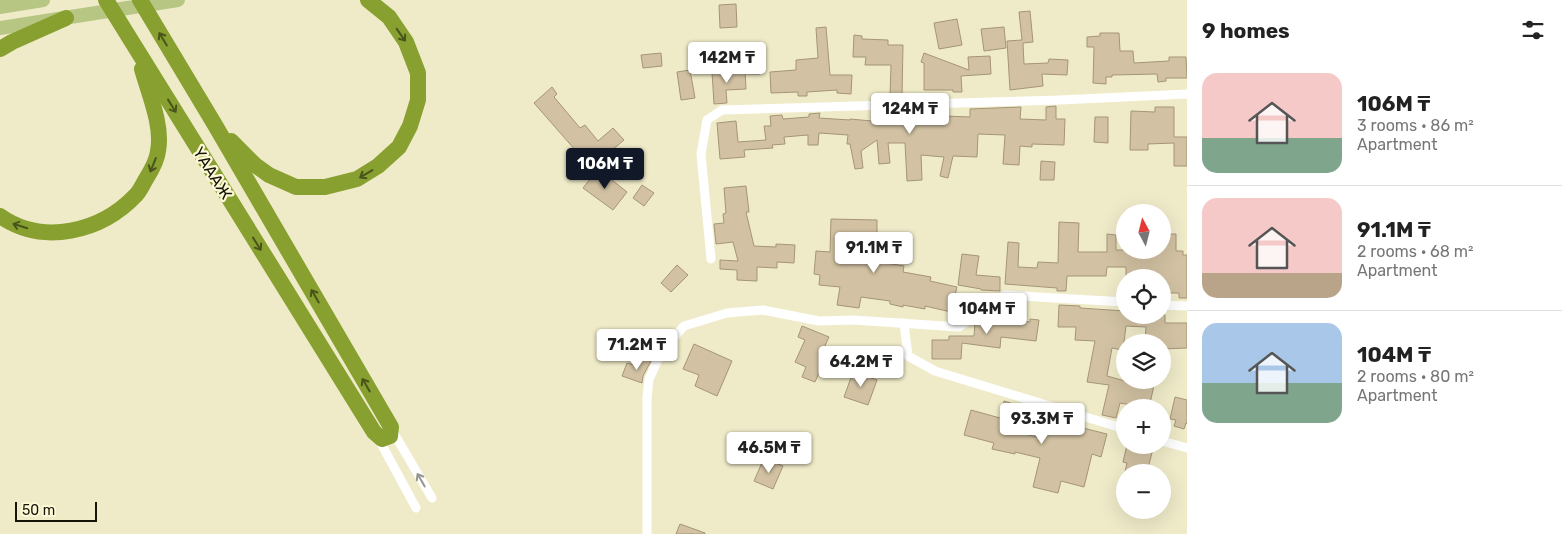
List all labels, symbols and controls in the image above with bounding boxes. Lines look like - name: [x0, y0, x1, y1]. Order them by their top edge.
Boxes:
- icon: filters: [1519, 16, 1547, 44]
- text: 9 homes: [1202, 18, 1290, 43]
- one-way arrow: [396, 28, 406, 42]
- one-way arrow: [158, 32, 168, 46]
- pin: 142M ₸: [686, 42, 768, 84]
- text: 142M ₸: [699, 48, 755, 67]
- text: 106M ₸: [1357, 91, 1430, 116]
- pin: 124M ₸: [869, 92, 951, 135]
- icon: home: [1242, 93, 1302, 153]
- one-way arrow: [167, 99, 177, 113]
- text: 124M ₸: [882, 99, 938, 118]
- text: 3 rooms · 86 m²: [1357, 116, 1474, 135]
- text: Apartment: [1357, 135, 1437, 154]
- street label: ҮАААЖ: [189, 144, 236, 203]
- pin: 106M ₸: [564, 148, 646, 190]
- text: 106M ₸: [577, 154, 633, 173]
- one-way arrow: [148, 157, 157, 172]
- one-way arrow: [359, 169, 373, 179]
- north arrow: [1116, 204, 1171, 259]
- map controls: [1116, 204, 1171, 519]
- text: 91.1M ₸: [1357, 217, 1431, 242]
- icon: home: [1242, 218, 1302, 278]
- one-way arrow: [12, 221, 28, 231]
- pin: 91.1M ₸: [828, 232, 920, 274]
- one-way arrow: [253, 237, 263, 251]
- text: 91.1M ₸: [846, 238, 902, 257]
- text: 2 rooms · 68 m²: [1357, 242, 1474, 261]
- text: Apartment: [1357, 261, 1437, 280]
- button: locate: [1116, 269, 1171, 324]
- one-way arrow: [309, 290, 319, 304]
- pin: 104M ₸: [946, 292, 1028, 335]
- text: 104M ₸: [959, 299, 1015, 318]
- pin: 71.2M ₸: [591, 328, 683, 371]
- button: layers: [1116, 334, 1171, 389]
- text: 71.2M ₸: [608, 335, 666, 354]
- text: 104M ₸: [1357, 342, 1431, 367]
- icon: home: [1242, 343, 1302, 403]
- pin: 64.2M ₸: [815, 346, 907, 388]
- text: 64.2M ₸: [830, 352, 892, 371]
- text: 2 rooms · 80 m²: [1357, 367, 1474, 386]
- one-way arrow: [361, 379, 371, 393]
- text: Apartment: [1357, 386, 1437, 405]
- button: +: [1116, 399, 1171, 454]
- pin: 93.3M ₸: [996, 402, 1088, 445]
- text: 93.3M ₸: [1011, 409, 1073, 428]
- pin: 46.5M ₸: [723, 432, 815, 474]
- text: 46.5M ₸: [738, 438, 800, 457]
- button: −: [1116, 464, 1171, 519]
- one-way arrow: [416, 472, 426, 487]
- scale bar: [15, 499, 98, 522]
- text: 50 m: [22, 502, 55, 519]

